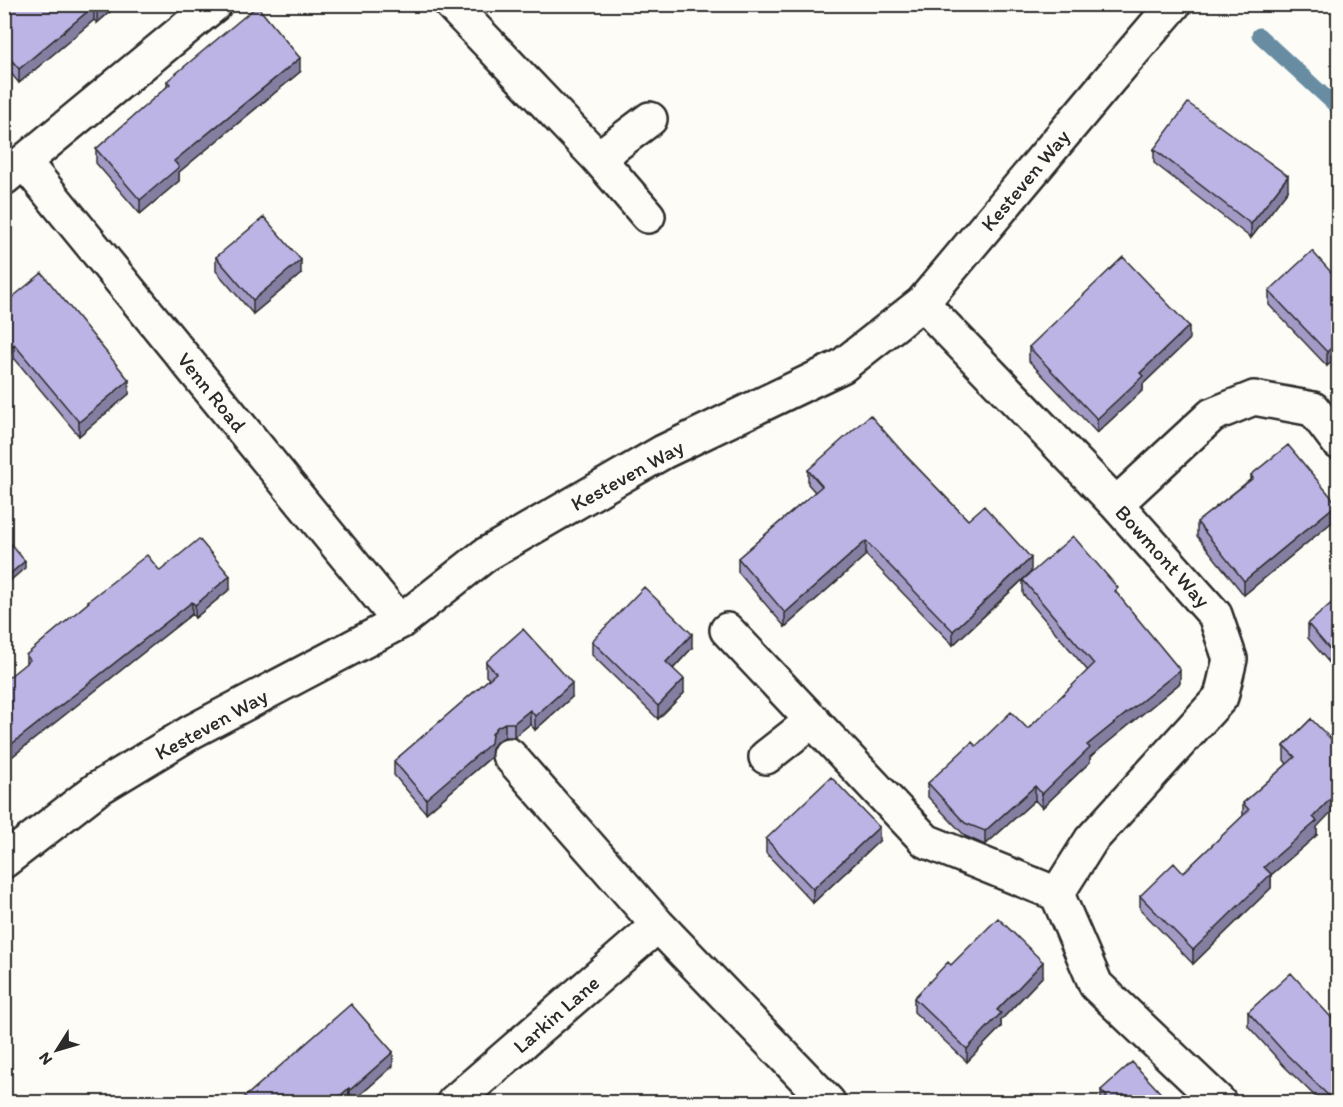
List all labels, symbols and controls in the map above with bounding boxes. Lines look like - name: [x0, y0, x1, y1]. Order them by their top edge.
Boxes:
- street label: Kesteven Way: [975, 124, 1075, 236]
- street label: Venn Road: [172, 347, 252, 437]
- street label: Kesteven Way: [566, 434, 688, 516]
- street label: Bowmont Way: [1110, 500, 1216, 613]
- street label: Kesteven Way: [150, 683, 272, 765]
- street label: Larkin Lane: [508, 970, 604, 1058]
- north arrow: [27, 1020, 87, 1080]
- text: N: [35, 1049, 56, 1069]

